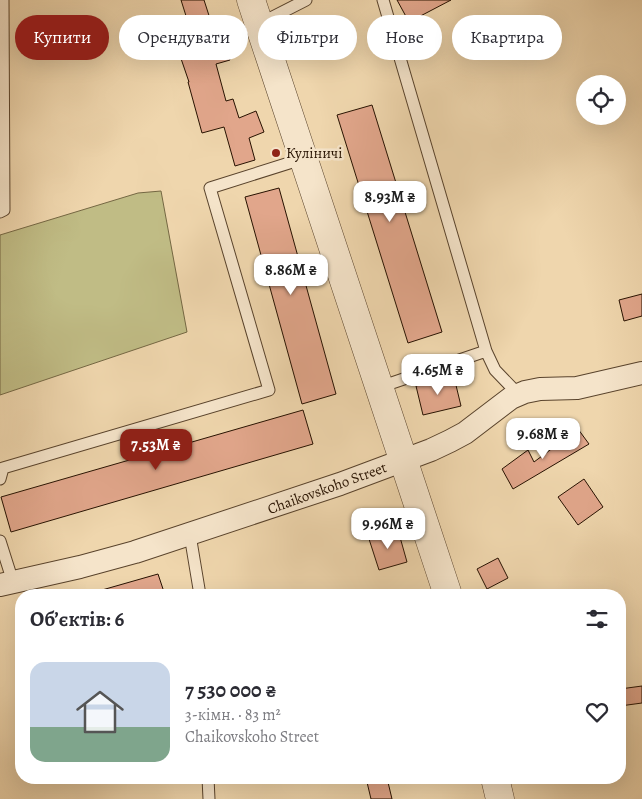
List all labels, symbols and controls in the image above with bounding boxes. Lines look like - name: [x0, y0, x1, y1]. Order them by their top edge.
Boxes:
- chip: Купити: [15, 15, 109, 60]
- chip: Орендувати: [119, 15, 248, 60]
- chip: Фільтри: [258, 15, 357, 60]
- chip: Нове: [367, 15, 442, 60]
- chip: Квартира: [452, 15, 562, 60]
- map controls: [576, 75, 626, 125]
- button: locate: [576, 75, 626, 125]
- place label: Куліничі: [286, 143, 343, 163]
- marker: Куліничі: [270, 147, 282, 159]
- pin: 8.93M ₴: [344, 180, 436, 223]
- text: 8.93M ₴: [364, 186, 416, 208]
- pin: 8.86M ₴: [245, 254, 337, 296]
- text: 8.86M ₴: [265, 259, 317, 281]
- pin: 4.65M ₴: [392, 354, 484, 396]
- text: 4.65M ₴: [412, 359, 464, 381]
- pin: 9.68M ₴: [497, 418, 589, 460]
- text: 9.68M ₴: [517, 423, 569, 445]
- pin: 7.53M ₴: [110, 428, 202, 471]
- text: 7.53M ₴: [131, 434, 181, 456]
- street label: Chaikovskoho Street: [265, 457, 390, 519]
- pin: 9.96M ₴: [342, 508, 434, 550]
- text: 9.96M ₴: [362, 513, 414, 535]
- text: Об’єктів: 6: [30, 605, 124, 633]
- icon: filters: [583, 605, 611, 633]
- text: 7 530 000 ₴: [185, 676, 276, 704]
- icon: home: [70, 682, 130, 742]
- icon: heart: [583, 698, 611, 726]
- text: 3-кімн. · 83 m²: [185, 704, 281, 726]
- text: Chaikovskoho Street: [185, 726, 319, 748]

